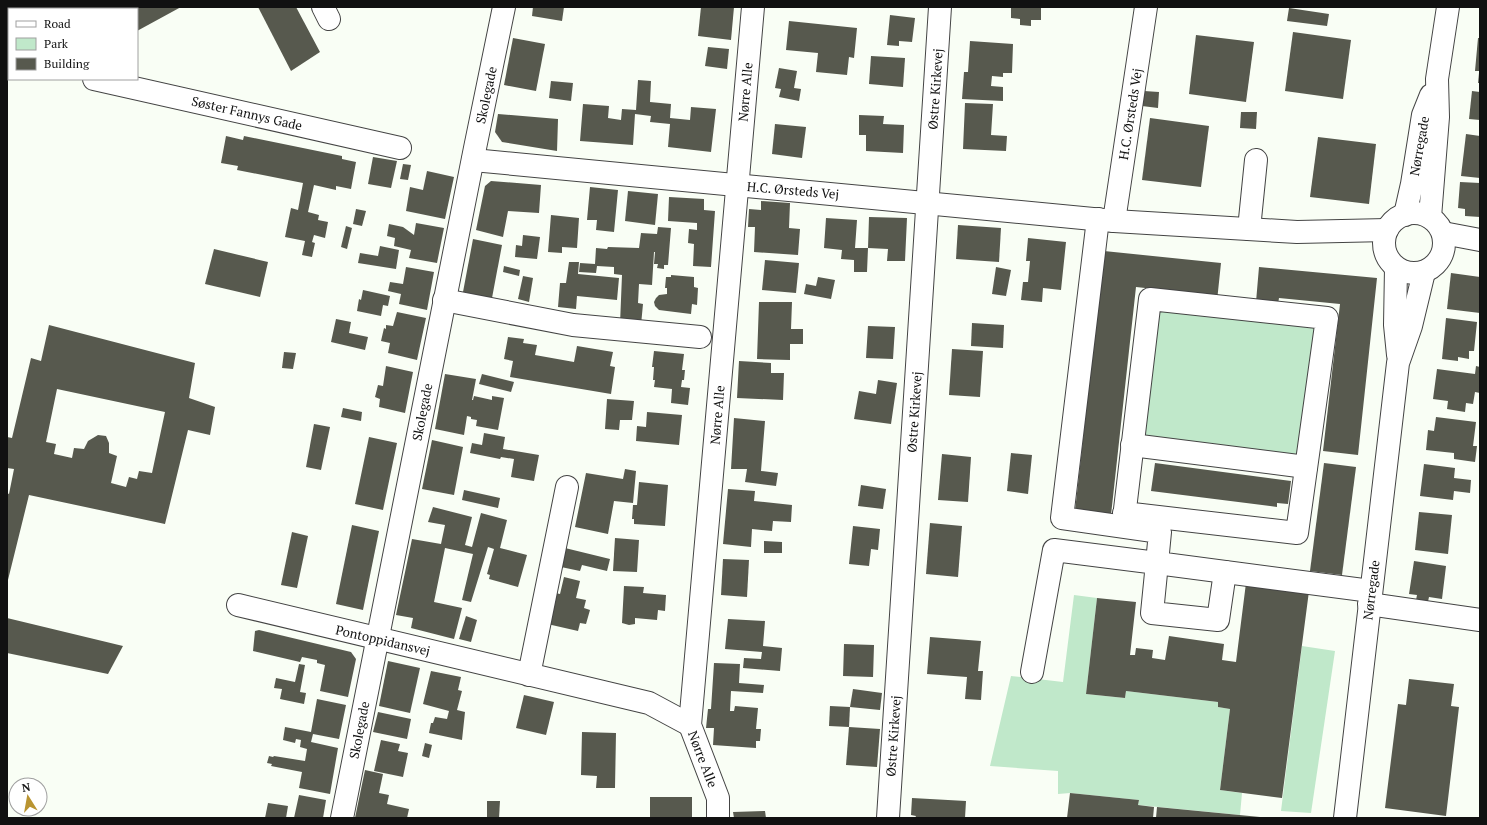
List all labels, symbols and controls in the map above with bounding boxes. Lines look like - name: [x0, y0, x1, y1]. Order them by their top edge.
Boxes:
- legend: [8, 8, 138, 80]
- text: Road: [44, 16, 71, 31]
- text: Park: [44, 36, 69, 51]
- street label: Østre Kirkevej: [923, 48, 947, 130]
- text: Building: [44, 56, 90, 71]
- street label: Nørre Alle: [733, 62, 757, 122]
- street label: Skolegade: [471, 65, 501, 125]
- street label: H.C. Ørsteds Vej: [1114, 67, 1146, 161]
- street label: Søster Fannys Gade: [190, 92, 304, 134]
- street label: Nørregade: [1405, 115, 1433, 177]
- street label: H.C. Ørsteds Vej: [746, 177, 840, 203]
- street label: Østre Kirkevej: [902, 371, 926, 453]
- street label: Skolegade: [408, 382, 436, 442]
- street label: Nørre Alle: [705, 385, 729, 445]
- street label: Nørregade: [1358, 559, 1384, 621]
- street label: Pontoppidansvej: [334, 620, 432, 660]
- street label: Østre Kirkevej: [881, 695, 905, 777]
- street label: Skolegade: [345, 700, 373, 760]
- street label: Nørre Alle: [684, 728, 722, 790]
- north arrow: [8, 777, 48, 817]
- text: N: [21, 779, 32, 795]

